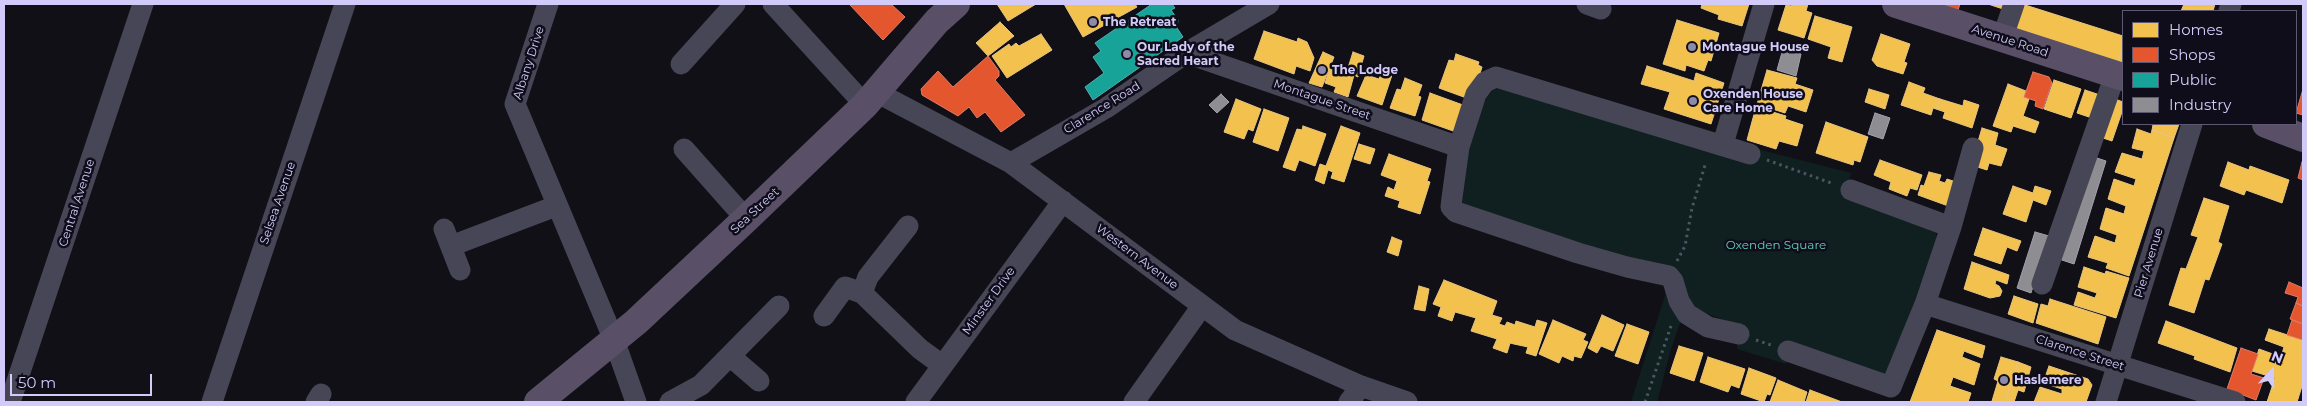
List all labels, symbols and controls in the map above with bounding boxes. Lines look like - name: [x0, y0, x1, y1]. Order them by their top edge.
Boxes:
- legend: [2122, 10, 2297, 125]
- place label: The Retreat: [1103, 15, 1176, 29]
- marker: The Retreat: [1087, 16, 1099, 28]
- text: Homes: [2169, 20, 2223, 39]
- street label: Avenue Road: [1970, 22, 2050, 60]
- street label: Albany Drive: [510, 25, 548, 101]
- place label: Our Lady of the Sacred Heart: [1137, 40, 1235, 68]
- place label: Montague House: [1702, 40, 1809, 54]
- marker: Montague House: [1686, 41, 1698, 53]
- text: Shops: [2169, 45, 2215, 64]
- marker: Our Lady of the Sacred Heart: [1121, 48, 1133, 60]
- place label: The Lodge: [1332, 63, 1398, 77]
- marker: The Lodge: [1316, 64, 1328, 76]
- text: Public: [2169, 70, 2217, 89]
- street label: Montague Street: [1272, 77, 1372, 123]
- street label: Clarence Road: [1061, 79, 1143, 137]
- place label: Oxenden House Care Home: [1703, 87, 1803, 115]
- marker: Oxenden House Care Home: [1687, 95, 1699, 107]
- text: Industry: [2169, 95, 2231, 114]
- street label: Central Avenue: [56, 157, 98, 249]
- street label: Selsea Avenue: [257, 160, 299, 246]
- street label: Sea Street: [728, 185, 782, 237]
- street label: Western Avenue: [1093, 221, 1181, 293]
- street label: Pier Avenue: [2132, 226, 2166, 300]
- park label: Oxenden Square: [1726, 238, 1826, 252]
- street label: Minster Drive: [960, 264, 1018, 338]
- street label: Clarence Street: [2034, 332, 2126, 374]
- north arrow: [2247, 346, 2297, 396]
- text: N: [2269, 347, 2286, 367]
- scale bar: [12, 364, 155, 396]
- text: 50 m: [18, 373, 56, 392]
- place label: Haslemere: [2014, 373, 2082, 387]
- marker: Haslemere: [1998, 374, 2010, 386]

